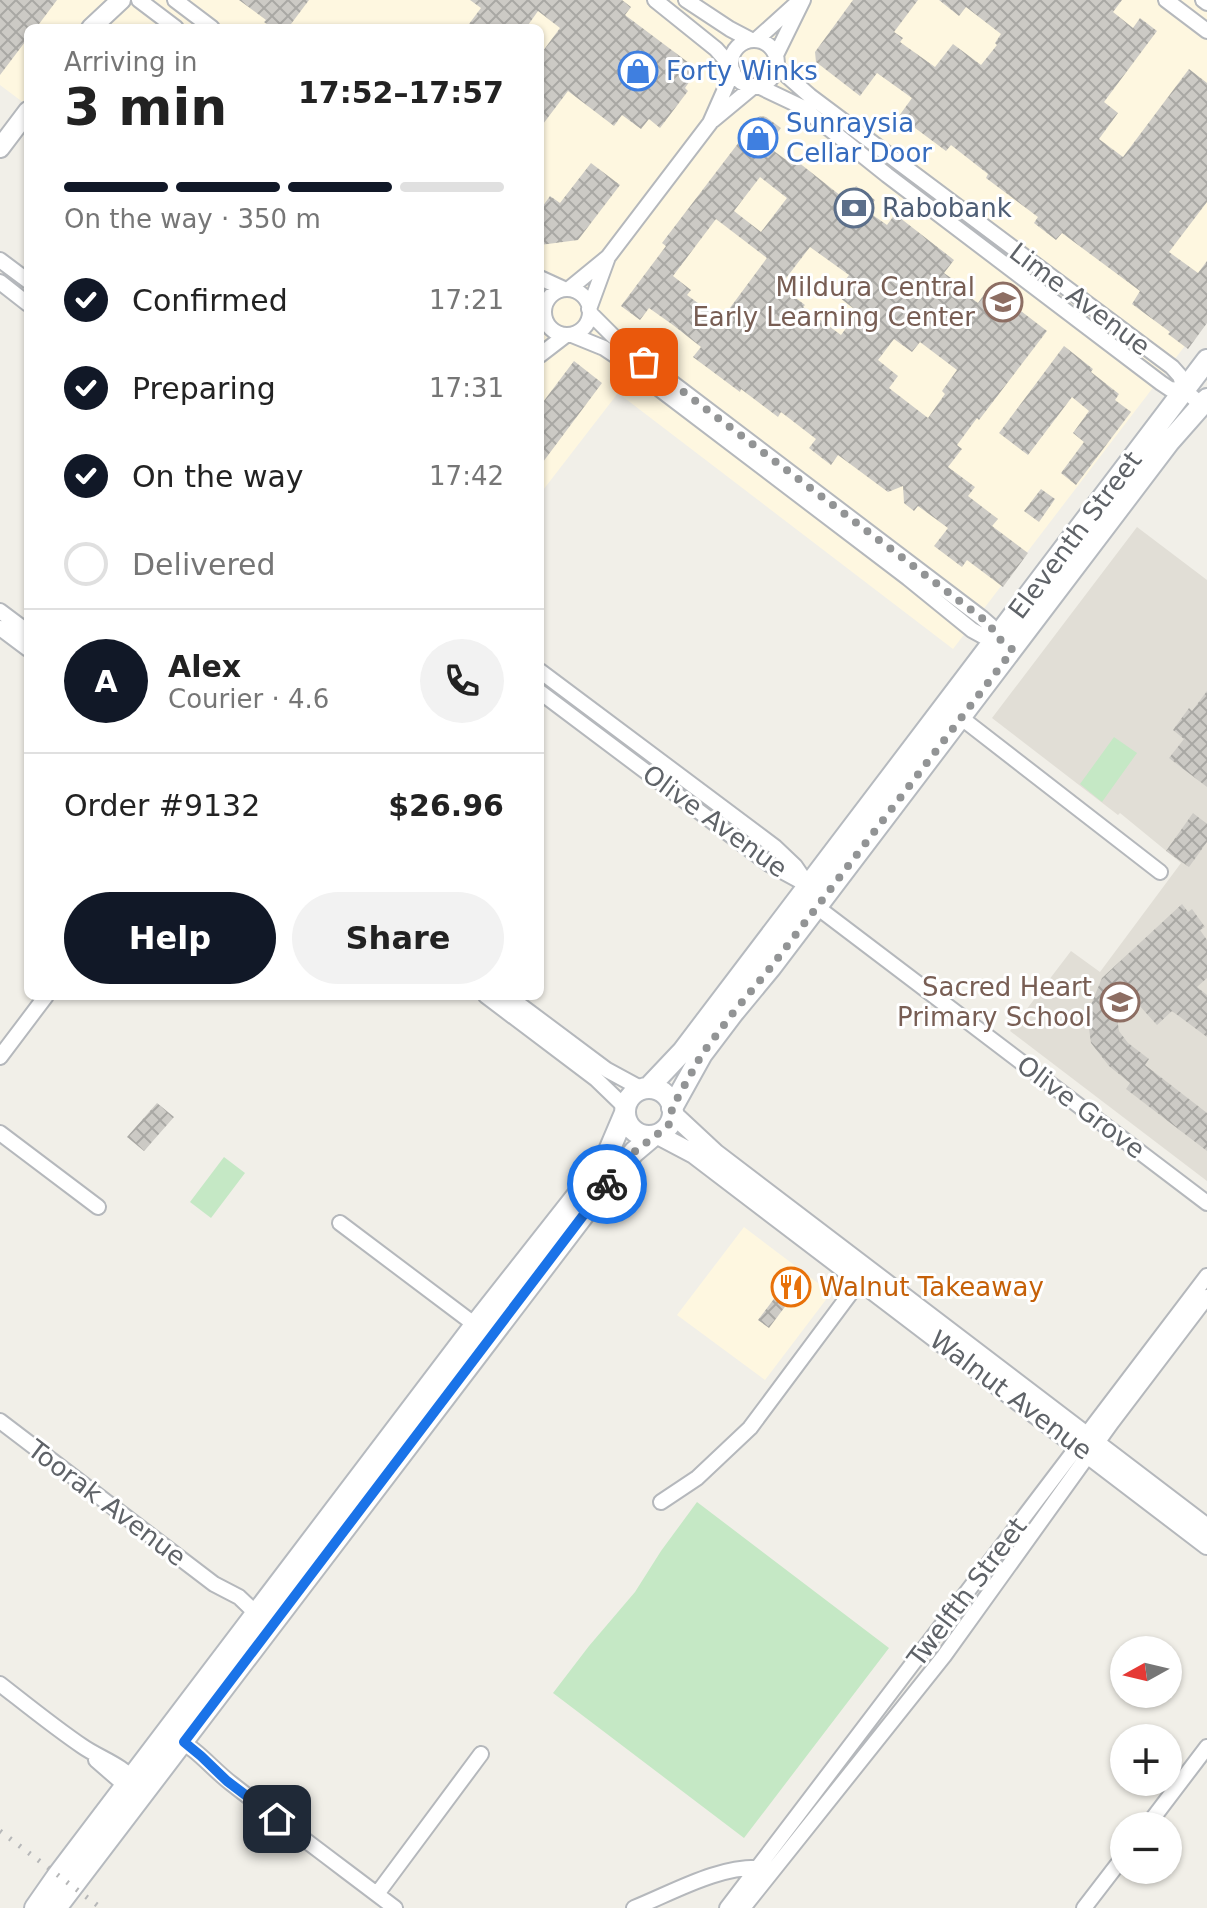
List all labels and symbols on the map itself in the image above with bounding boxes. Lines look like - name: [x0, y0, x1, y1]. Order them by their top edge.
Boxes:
- shop icon: Forty Winks: [617, 50, 659, 92]
- place label: Forty Winks: [666, 56, 818, 86]
- place label: Sunraysia Cellar Door: [786, 108, 932, 168]
- shop icon: Sunraysia Cellar Door: [737, 117, 779, 159]
- bank icon: Rabobank: [833, 187, 875, 229]
- place label: Rabobank: [882, 193, 1012, 223]
- street label: Lime Avenue: [1004, 236, 1156, 362]
- place label: Mildura Central Early Learning Center: [692, 272, 975, 332]
- school or university icon: Mildura Central Early Learning Center: [982, 281, 1024, 323]
- pin: [610, 328, 678, 396]
- street label: Eleventh Street: [1002, 446, 1148, 624]
- street label: Olive Avenue: [637, 759, 793, 883]
- place label: Sacred Heart Primary School: [897, 972, 1092, 1032]
- school or university icon: Sacred Heart Primary School: [1099, 981, 1141, 1023]
- street label: Olive Grove: [1011, 1049, 1151, 1165]
- courier: [567, 1144, 647, 1224]
- restaurant icon: Walnut Takeaway: [770, 1266, 812, 1308]
- place label: Walnut Takeaway: [819, 1272, 1044, 1302]
- street label: Walnut Avenue: [924, 1324, 1098, 1466]
- street label: Toorak Avenue: [21, 1433, 192, 1572]
- street label: Twelfth Street: [901, 1512, 1033, 1673]
- north arrow: [1110, 1636, 1182, 1708]
- pin: [243, 1785, 311, 1853]

